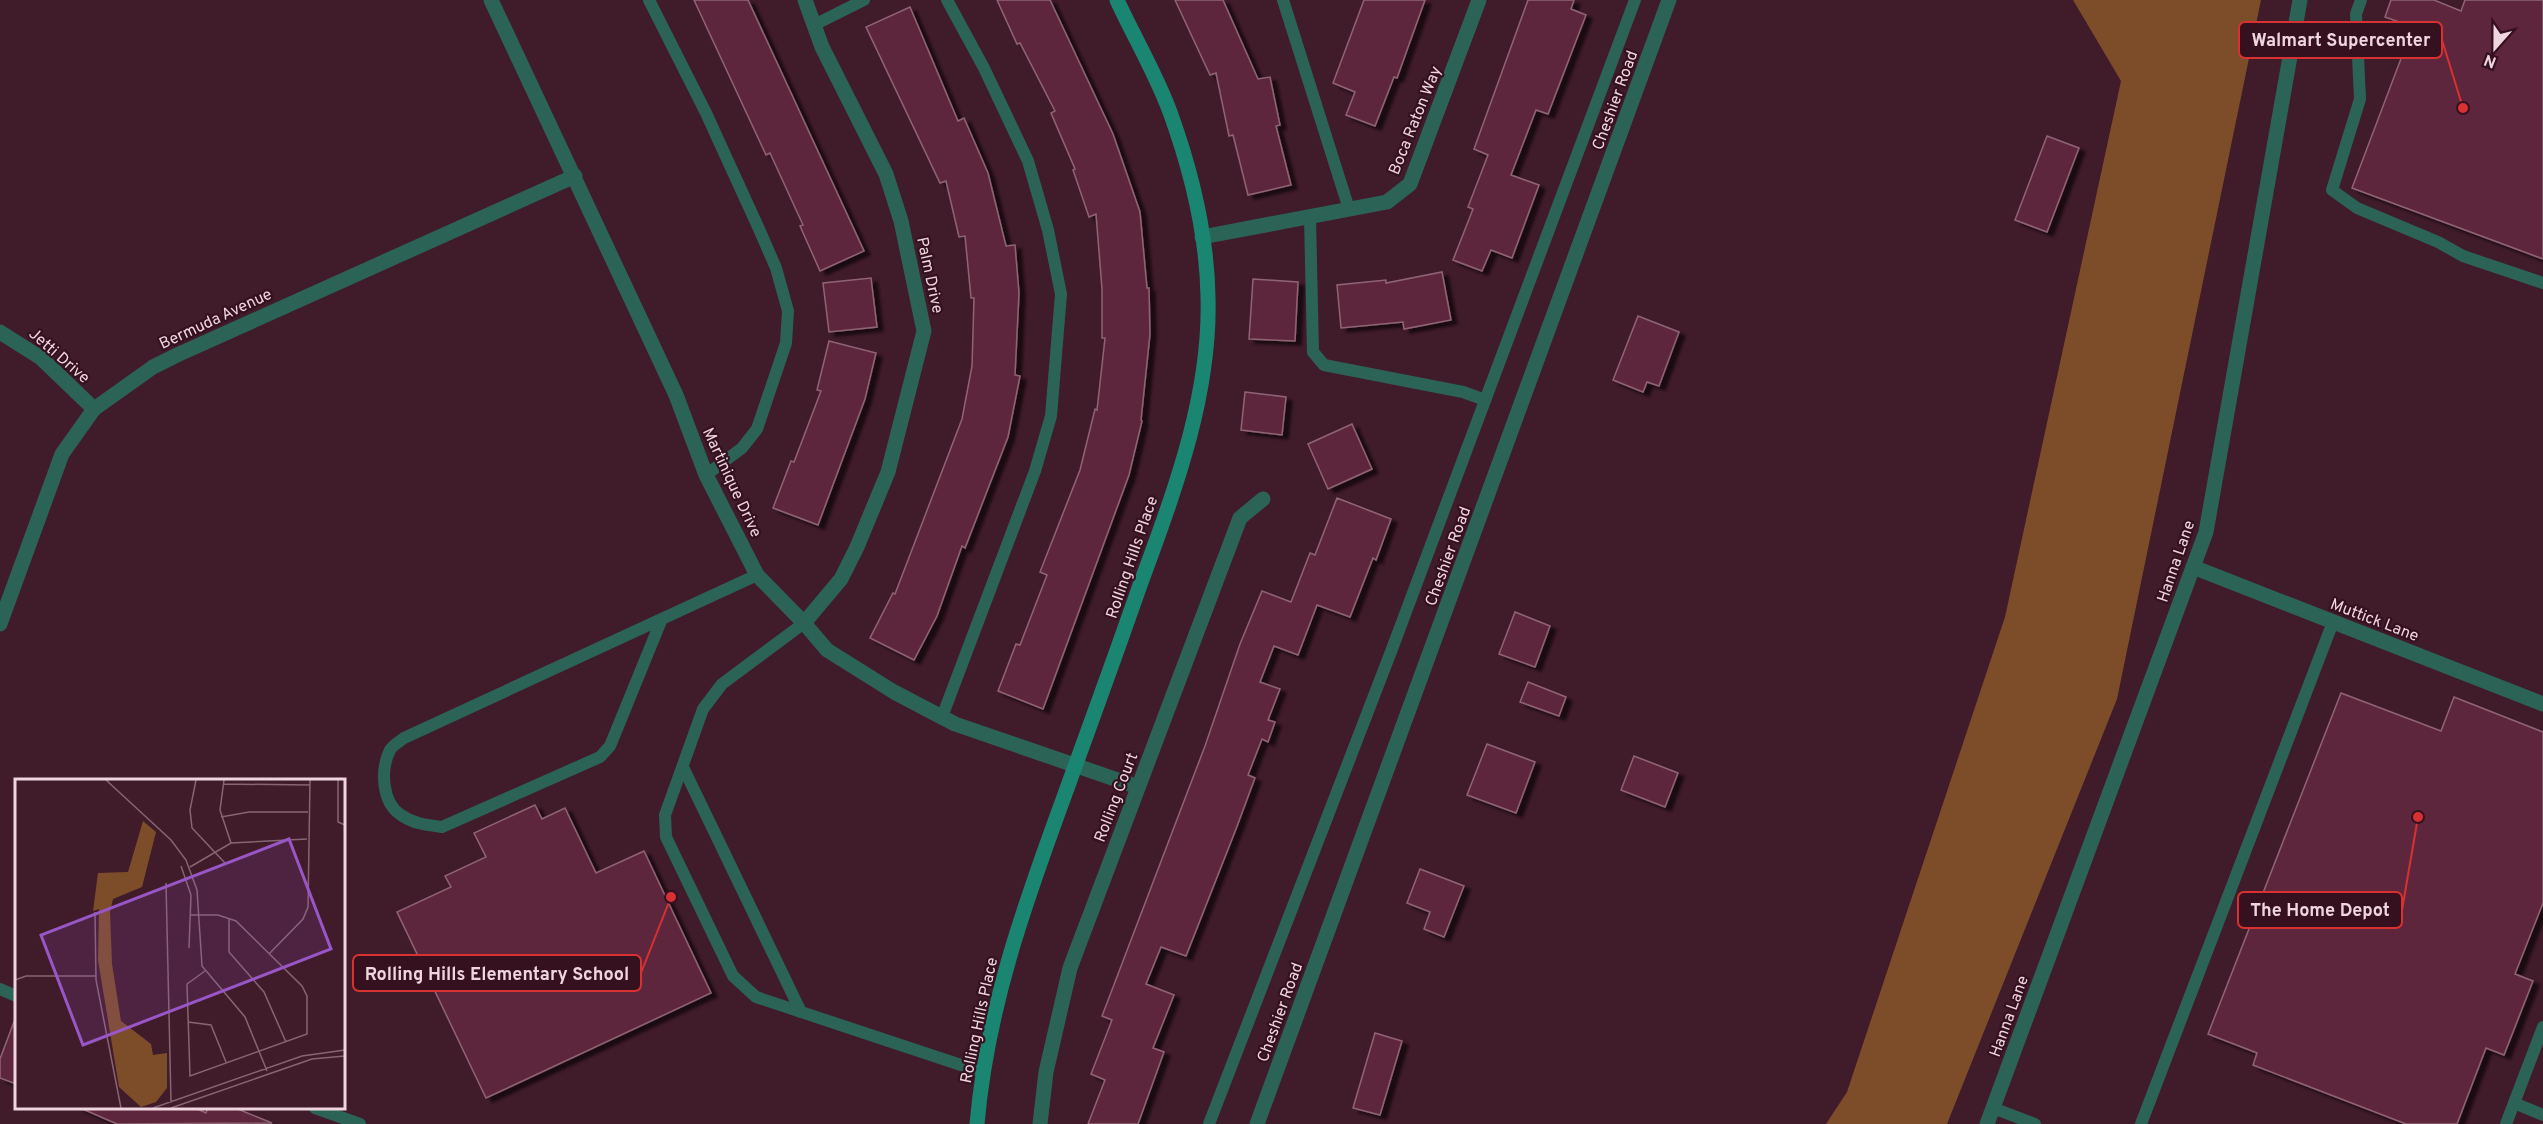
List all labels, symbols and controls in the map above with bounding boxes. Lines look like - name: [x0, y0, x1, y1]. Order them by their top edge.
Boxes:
- north arrow: [2465, 18, 2525, 78]
- callout: Walmart Supercenter: [2239, 22, 2442, 58]
- text: Walmart Supercenter: [2252, 30, 2431, 53]
- street label: Cheshier Road: [1589, 48, 1643, 153]
- text: N: [2481, 49, 2499, 72]
- street label: Boca Raton Way: [1385, 63, 1447, 178]
- street label: Palm Drive: [911, 235, 947, 315]
- street label: Bermuda Avenue: [156, 285, 275, 355]
- street label: Jetti Drive: [24, 325, 93, 388]
- street label: Martinique Drive: [697, 425, 765, 541]
- street label: Rolling Hills Place: [1103, 494, 1163, 622]
- street label: Cheshier Road: [1422, 504, 1476, 609]
- street label: Hanna Lane: [2154, 518, 2200, 605]
- street label: Muttick Lane: [2327, 595, 2421, 647]
- street label: Rolling Court: [1091, 750, 1143, 845]
- inset map: [15, 779, 345, 1109]
- callout: The Home Depot: [2238, 892, 2402, 928]
- text: The Home Depot: [2250, 900, 2390, 923]
- callout: Rolling Hills Elementary School: [353, 955, 641, 991]
- street label: Rolling Hills Place: [957, 956, 1003, 1085]
- street label: Cheshier Road: [1254, 960, 1308, 1065]
- text: Rolling Hills Elementary School: [365, 964, 629, 987]
- street label: Hanna Lane: [1986, 973, 2034, 1060]

